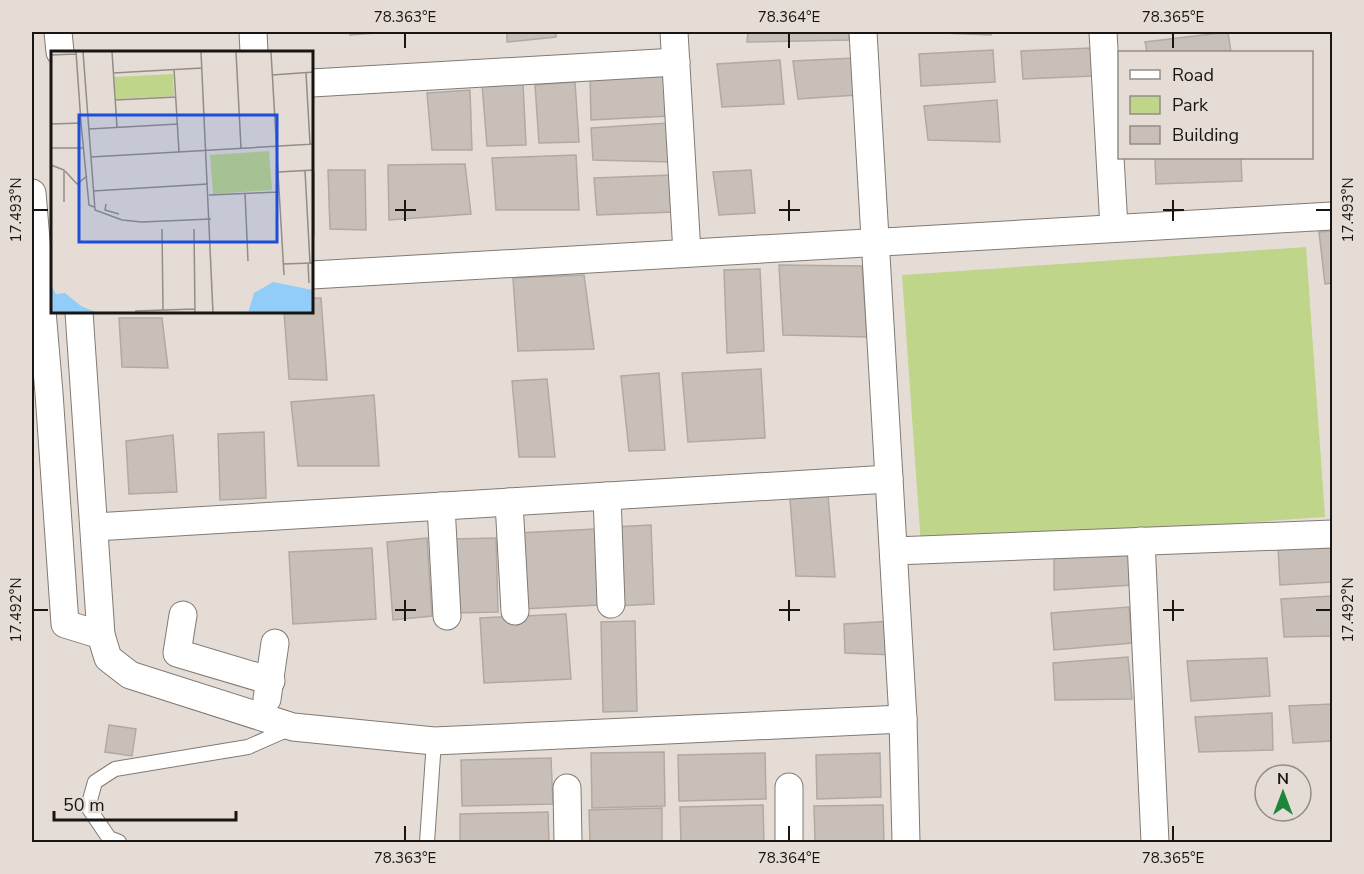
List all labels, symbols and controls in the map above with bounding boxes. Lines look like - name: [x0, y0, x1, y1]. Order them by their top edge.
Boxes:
- text: 78.363°E: [374, 7, 436, 27]
- text: 78.364°E: [758, 7, 820, 27]
- text: 78.365°E: [1142, 7, 1204, 27]
- inset map: [51, 51, 314, 314]
- legend: [1118, 51, 1313, 159]
- text: Road: [1172, 63, 1214, 87]
- text: Park: [1172, 93, 1209, 117]
- text: Building: [1172, 123, 1239, 147]
- text: 17.493°N: [6, 177, 26, 243]
- text: 17.493°N: [1338, 177, 1358, 243]
- text: 17.492°N: [6, 577, 26, 643]
- text: 17.492°N: [1338, 577, 1358, 643]
- north arrow: [1253, 763, 1313, 823]
- text: N: [1277, 768, 1289, 790]
- scale bar: [54, 784, 236, 822]
- text: 50 m: [63, 793, 105, 817]
- text: 78.363°E: [374, 848, 436, 868]
- text: 78.364°E: [758, 848, 820, 868]
- text: 78.365°E: [1142, 848, 1204, 868]

